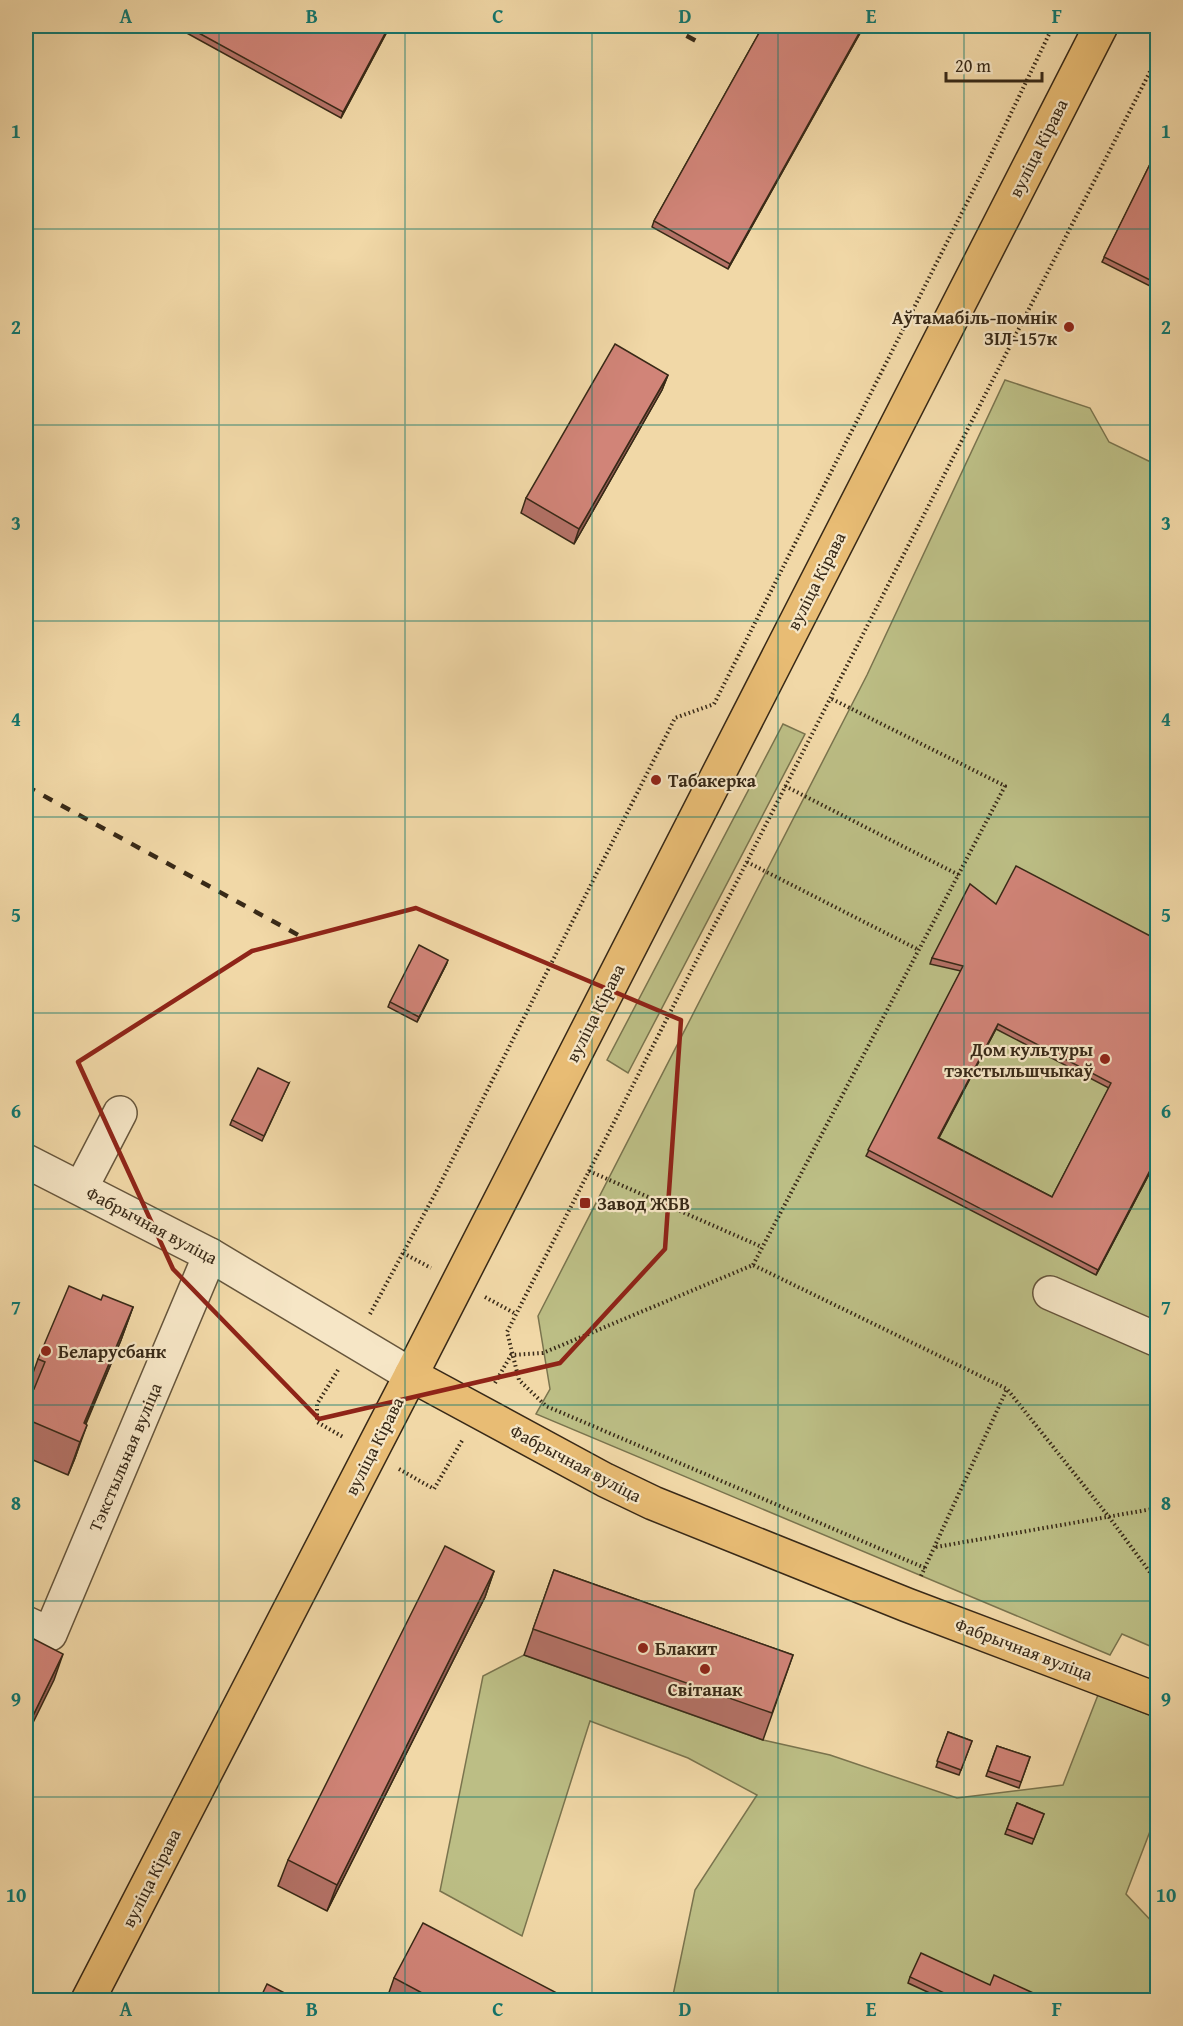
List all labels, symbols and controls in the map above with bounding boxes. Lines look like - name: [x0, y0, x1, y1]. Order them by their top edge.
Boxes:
- text: A: [120, 1, 133, 30]
- text: B: [306, 1, 318, 30]
- text: C: [492, 1, 504, 30]
- text: D: [678, 1, 692, 30]
- text: E: [866, 1, 877, 30]
- text: F: [1052, 1, 1062, 30]
- scale bar: [946, 45, 1042, 83]
- text: 20 m: [955, 52, 991, 79]
- street label: вуліца Кірава: [1002, 94, 1075, 202]
- text: 1: [11, 116, 21, 145]
- text: 1: [1161, 116, 1171, 145]
- place label: Аўтамабіль-помнік ЗІЛ-157к: [892, 304, 1058, 352]
- text: 2: [11, 312, 21, 341]
- text: 2: [1161, 312, 1171, 341]
- marker: Аўтамабіль-помнік ЗІЛ-157к: [1062, 320, 1076, 334]
- text: 3: [11, 508, 21, 537]
- text: 3: [1161, 508, 1171, 537]
- street label: вуліца Кірава: [780, 527, 853, 635]
- text: 4: [11, 704, 21, 733]
- text: 4: [1161, 704, 1171, 733]
- place label: Табакерка: [668, 767, 757, 794]
- marker: Табакерка: [649, 773, 663, 787]
- text: 5: [11, 900, 21, 929]
- text: 5: [1161, 900, 1171, 929]
- street label: вуліца Кірава: [559, 959, 632, 1067]
- place label: Дом культуры тэкстыльшчыкаў: [944, 1036, 1093, 1084]
- marker: Дом культуры тэкстыльшчыкаў: [1098, 1052, 1112, 1066]
- text: 6: [11, 1096, 21, 1125]
- text: 6: [1161, 1096, 1171, 1125]
- street label: Фабрычная вуліца: [82, 1179, 223, 1271]
- place label: Завод ЖБВ: [597, 1190, 690, 1217]
- marker: Завод ЖБВ: [578, 1196, 592, 1210]
- text: 7: [11, 1292, 21, 1321]
- text: 7: [1161, 1292, 1171, 1321]
- place label: Беларусбанк: [58, 1338, 167, 1365]
- marker: Беларусбанк: [39, 1344, 53, 1358]
- street label: Тэкстыльная вуліца: [81, 1378, 169, 1536]
- street label: вуліца Кірава: [338, 1392, 411, 1500]
- street label: Фабрычная вуліца: [506, 1417, 647, 1509]
- text: 8: [11, 1488, 21, 1517]
- text: 8: [1161, 1488, 1171, 1517]
- street label: Фабрычная вуліца: [951, 1610, 1097, 1688]
- place label: Блакит: [655, 1635, 718, 1662]
- marker: Блакит: [636, 1641, 650, 1655]
- marker: Світанак: [698, 1662, 712, 1676]
- place label: Світанак: [668, 1676, 743, 1703]
- text: 9: [11, 1684, 21, 1713]
- text: 9: [1161, 1684, 1171, 1713]
- street label: вуліца Кірава: [115, 1824, 188, 1932]
- text: 10: [6, 1880, 26, 1909]
- text: 10: [1156, 1880, 1176, 1909]
- text: A: [120, 1994, 133, 2023]
- text: B: [306, 1994, 318, 2023]
- text: C: [492, 1994, 504, 2023]
- text: D: [678, 1994, 692, 2023]
- text: E: [866, 1994, 877, 2023]
- text: F: [1052, 1994, 1062, 2023]

